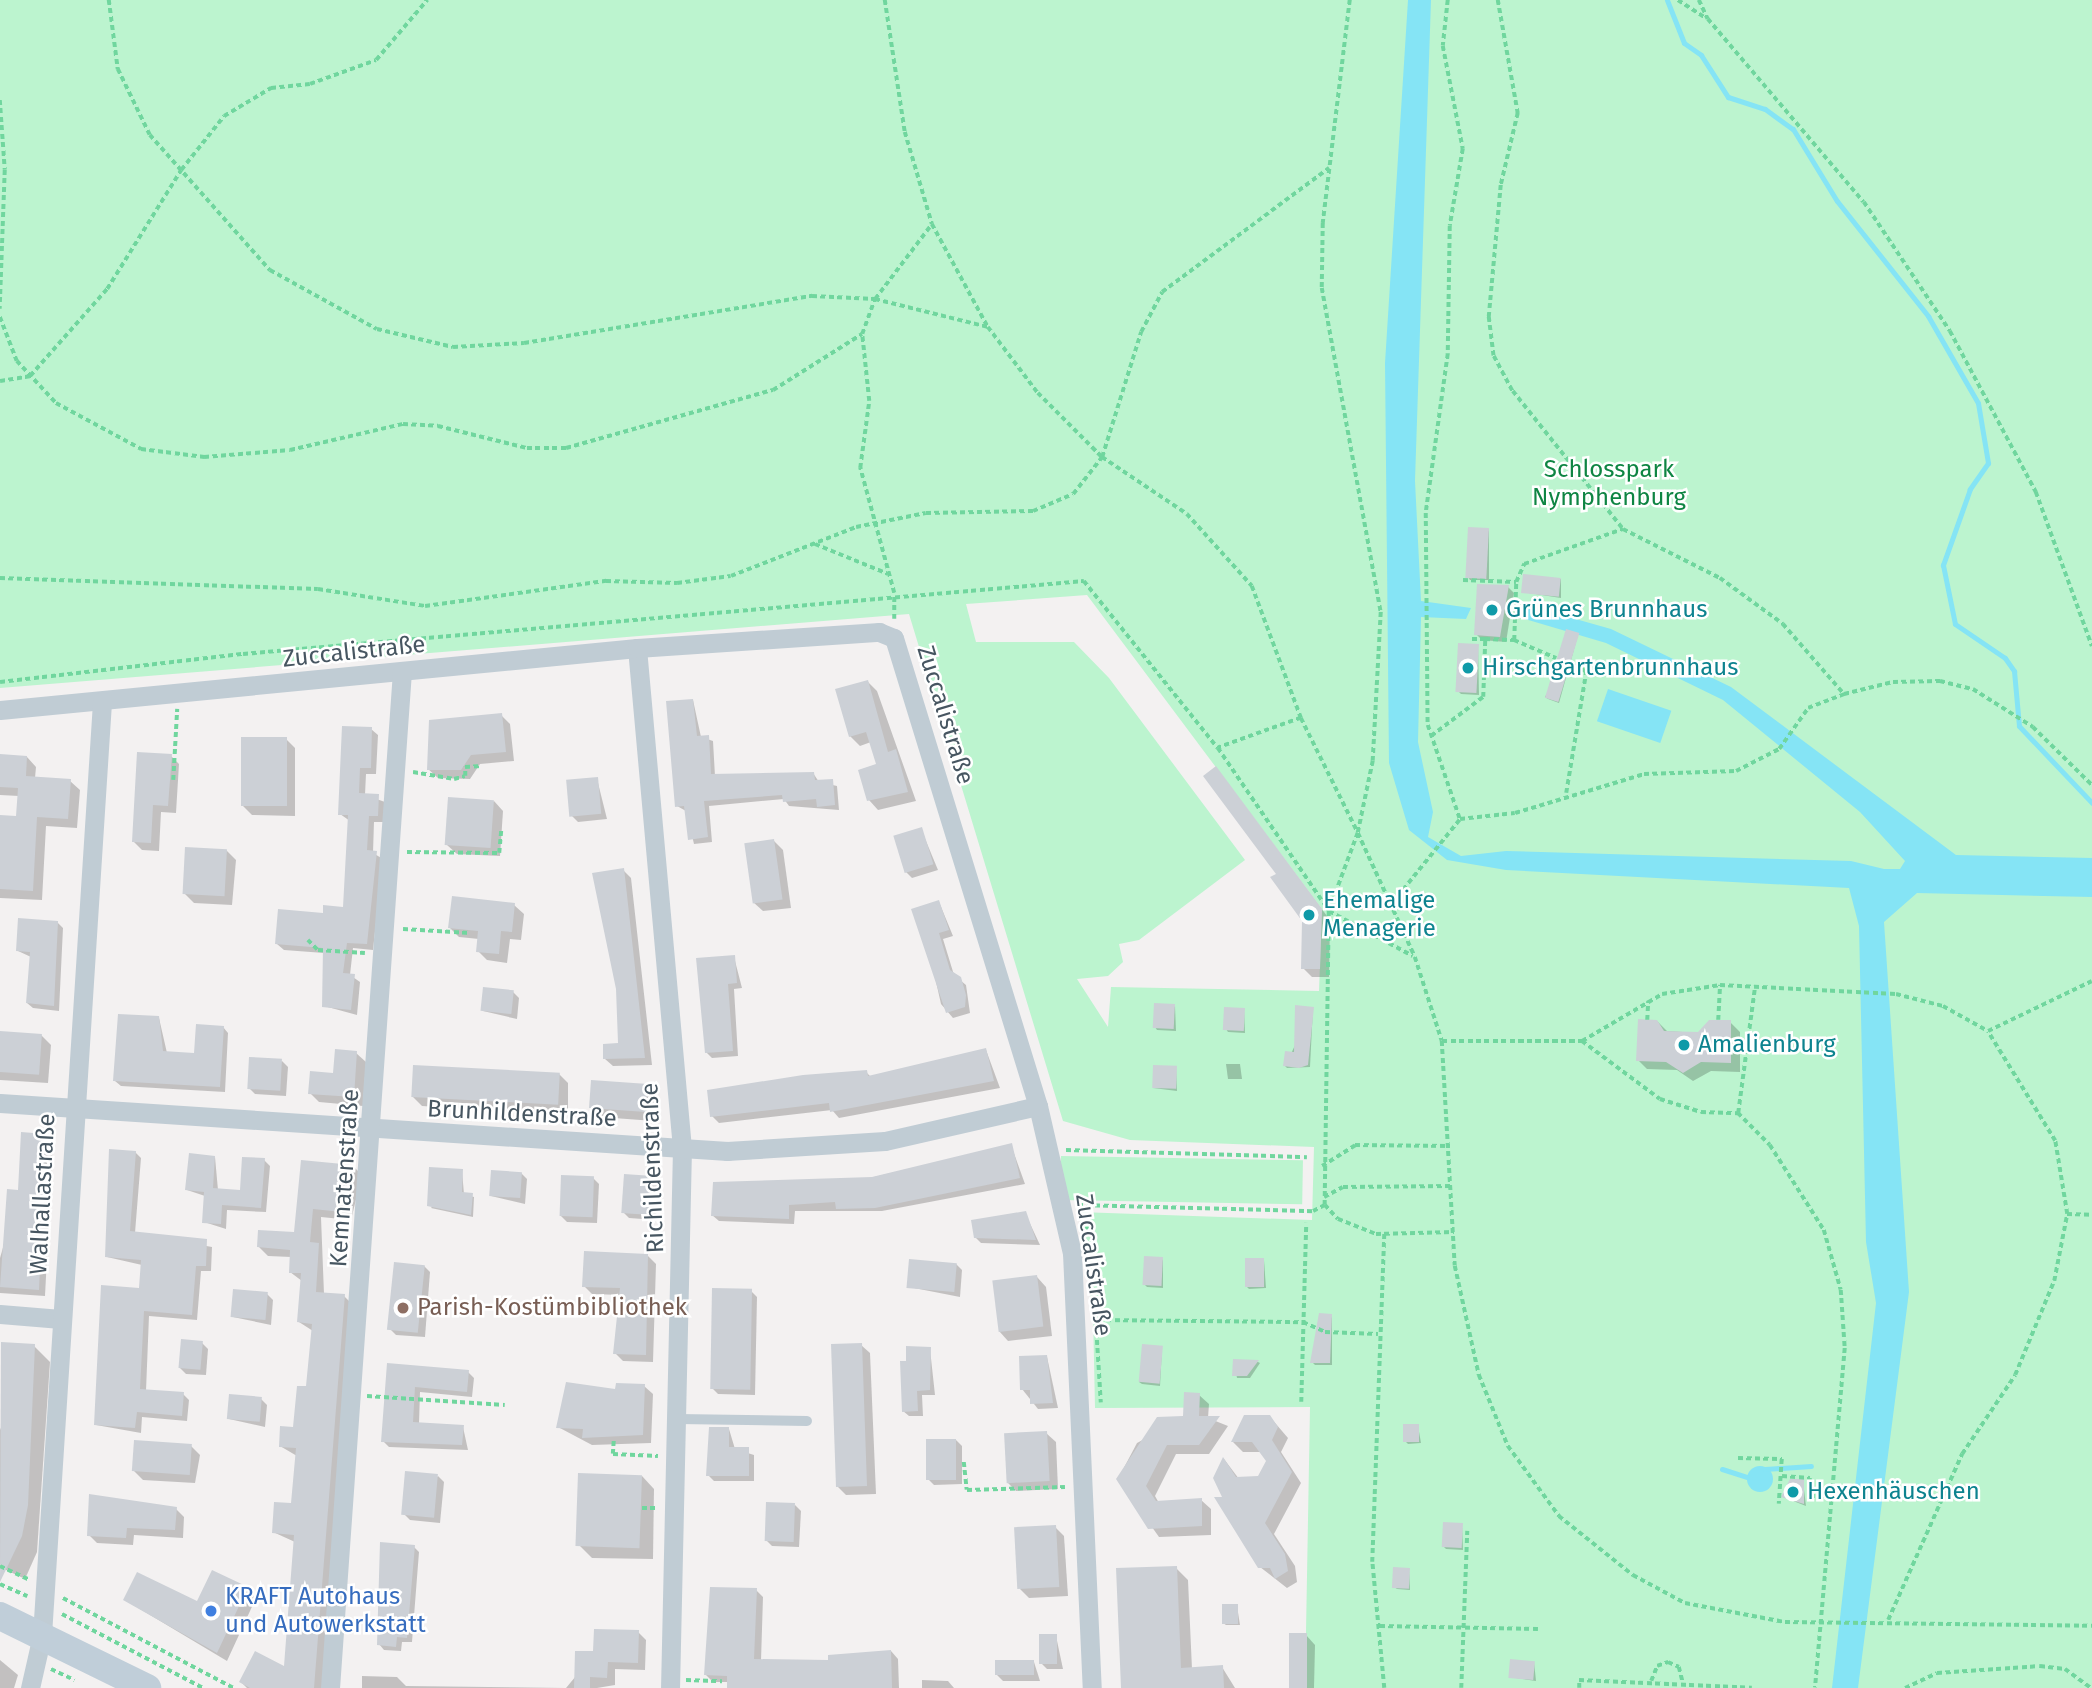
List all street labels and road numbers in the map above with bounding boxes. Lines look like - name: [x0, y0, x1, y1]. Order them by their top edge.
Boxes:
- street label: Zuccalistraße: [281, 630, 427, 674]
- street label: Zuccalistraße: [910, 642, 980, 788]
- street label: Richildenstraße: [636, 1082, 670, 1254]
- street label: Kemnatenstraße: [324, 1088, 366, 1268]
- street label: Brunhildenstraße: [426, 1095, 618, 1133]
- street label: Walhallastraße: [24, 1113, 62, 1275]
- street label: Zuccalistraße: [1069, 1192, 1117, 1338]

